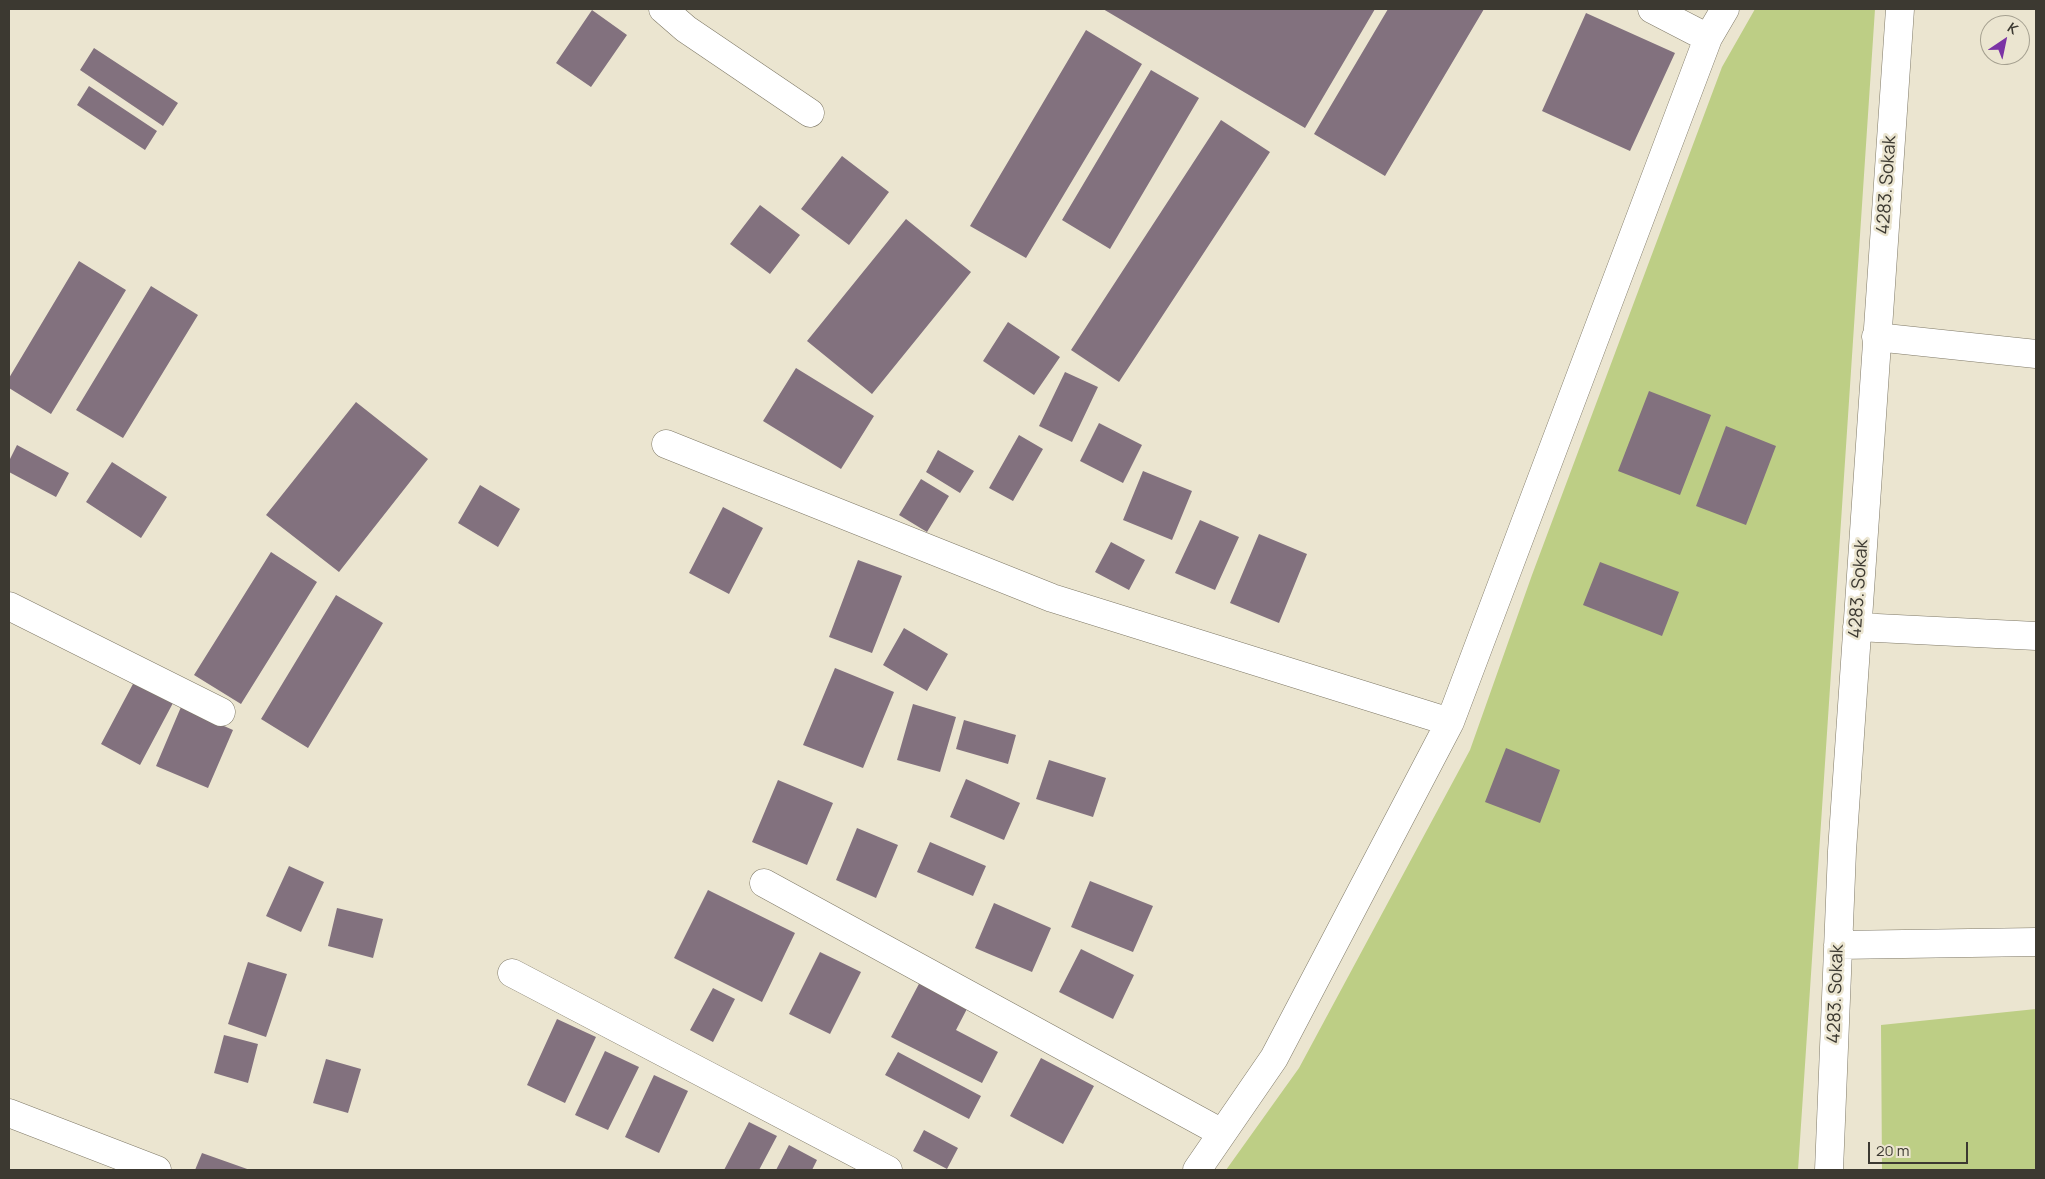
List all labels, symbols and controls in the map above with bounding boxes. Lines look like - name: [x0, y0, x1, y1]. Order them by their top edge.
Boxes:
- north arrow: [1980, 15, 2030, 65]
- text: K: [2004, 18, 2022, 38]
- street label: 4283. Sokak: [1873, 135, 1901, 235]
- street label: 4283. Sokak: [1845, 539, 1873, 639]
- street label: 4283. Sokak: [1823, 944, 1849, 1044]
- scale bar: [1870, 1132, 1970, 1164]
- text: 20 m: [1876, 1140, 1909, 1161]

